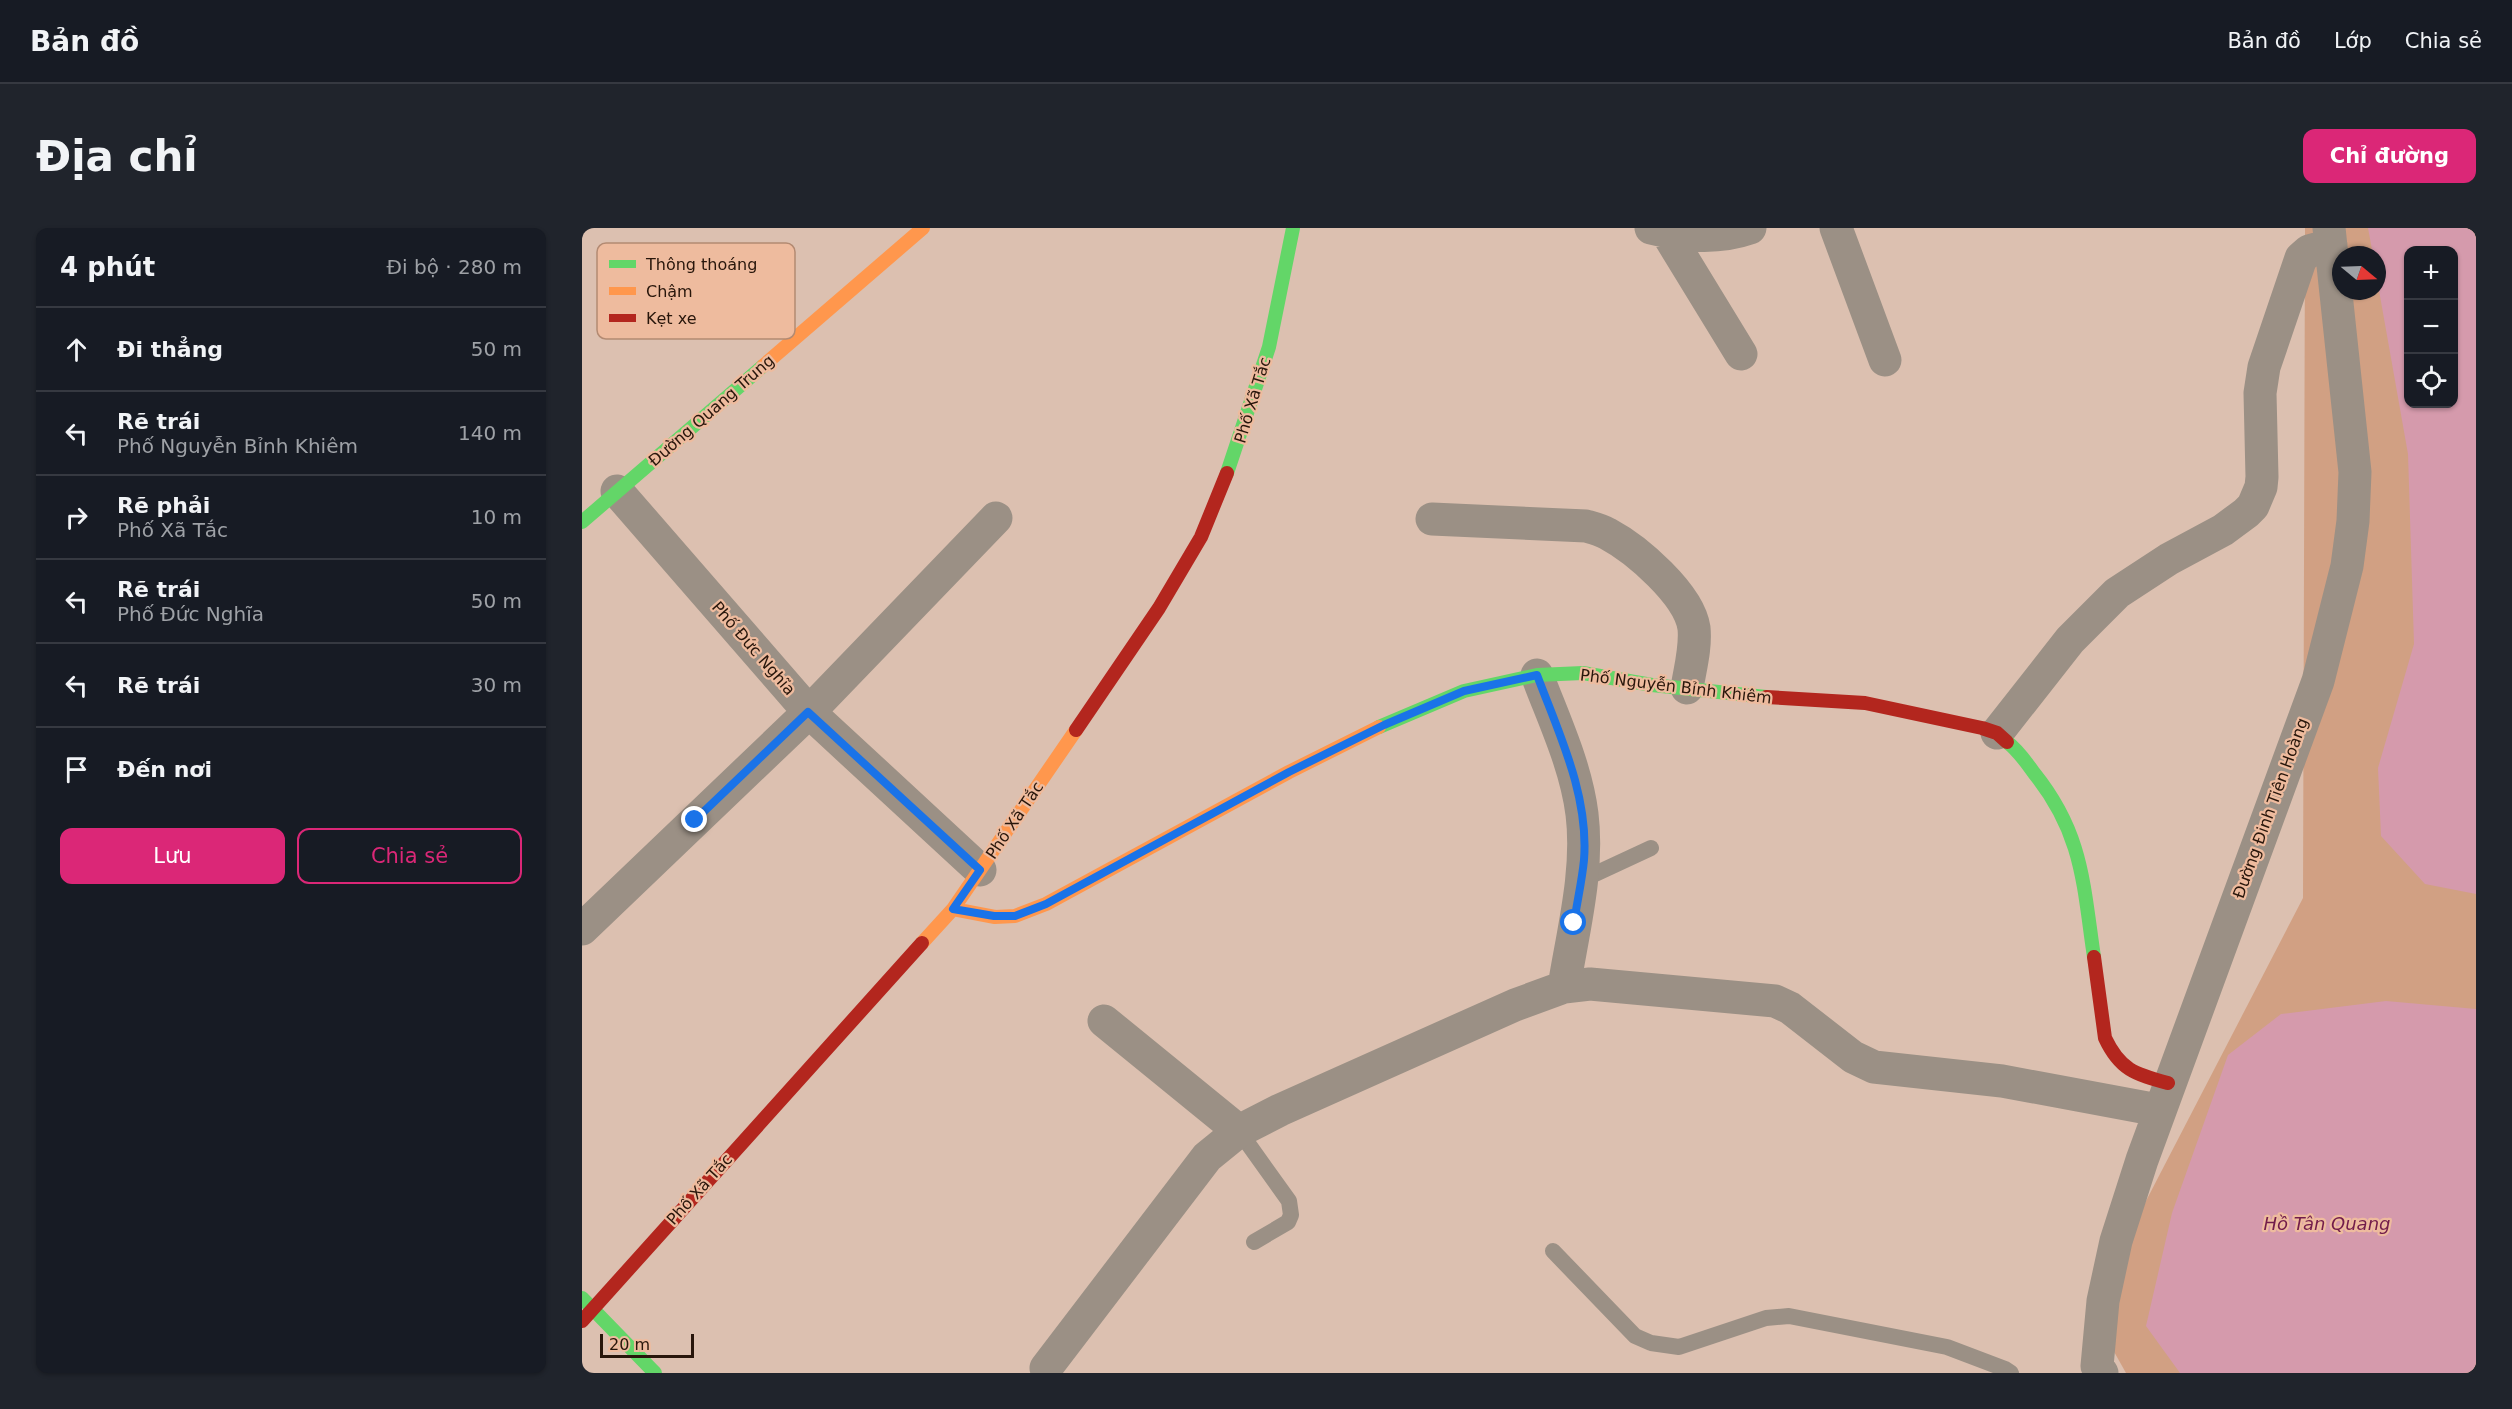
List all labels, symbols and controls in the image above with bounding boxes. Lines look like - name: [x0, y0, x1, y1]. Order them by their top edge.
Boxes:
- text: Bản đồ: [30, 25, 139, 58]
- text: Bản đồ: [2227, 29, 2301, 53]
- text: Lớp: [2334, 29, 2372, 53]
- text: Chia sẻ: [2405, 29, 2482, 53]
- button: Chỉ đường: [2303, 129, 2476, 183]
- text: Địa chỉ: [36, 132, 198, 181]
- legend: [597, 243, 795, 339]
- north arrow: [2332, 246, 2386, 300]
- map controls: [2404, 246, 2458, 408]
- button: +: [2404, 246, 2458, 300]
- text: 4 phút: [60, 252, 155, 282]
- text: Đi bộ · 280 m: [387, 255, 522, 279]
- text: Thông thoáng: [645, 255, 757, 274]
- text: Chậm: [646, 282, 693, 301]
- button: −: [2404, 300, 2458, 354]
- text: Kẹt xe: [646, 309, 697, 328]
- icon: ahead: [60, 333, 93, 366]
- text: Đi thẳng: [117, 337, 223, 362]
- text: 50 m: [471, 337, 522, 361]
- street label: Đường Quang Trung: [645, 351, 778, 470]
- button: locate: [2404, 354, 2458, 408]
- street label: Phố Xã Tắc: [1230, 355, 1275, 445]
- text: Rẽ trái: [117, 409, 200, 434]
- icon: left: [60, 417, 93, 450]
- text: 140 m: [458, 421, 522, 445]
- text: Phố Nguyễn Bỉnh Khiêm: [117, 434, 358, 458]
- text: Rẽ phải: [117, 493, 210, 518]
- icon: right: [60, 501, 93, 534]
- text: 10 m: [471, 505, 522, 529]
- text: Phố Xã Tắc: [117, 518, 228, 542]
- text: Rẽ trái: [117, 577, 200, 602]
- icon: left: [60, 585, 93, 618]
- text: 50 m: [471, 589, 522, 613]
- street label: Phố Đức Nghĩa: [708, 598, 799, 699]
- text: Phố Đức Nghĩa: [117, 602, 264, 626]
- street label: Phố Nguyễn Bỉnh Khiêm: [1579, 665, 1773, 708]
- icon: left: [60, 669, 93, 702]
- text: Rẽ trái: [117, 673, 200, 698]
- text: 30 m: [471, 673, 522, 697]
- street label: Đường Đinh Tiên Hoàng: [2229, 715, 2312, 901]
- icon: arrive: [60, 753, 93, 786]
- text: Đến nơi: [117, 757, 212, 782]
- street label: Phố Xã Tắc: [982, 778, 1047, 862]
- route end: [681, 806, 707, 832]
- button: Lưu: [60, 828, 285, 884]
- button: Chia sẻ: [297, 828, 522, 884]
- route start: [1560, 909, 1586, 935]
- street label: Phố Xã Tắc: [663, 1150, 736, 1229]
- water label: Hồ Tân Quang: [2264, 1213, 2390, 1234]
- scale bar: [600, 1331, 694, 1358]
- text: 20 m: [609, 1335, 650, 1354]

